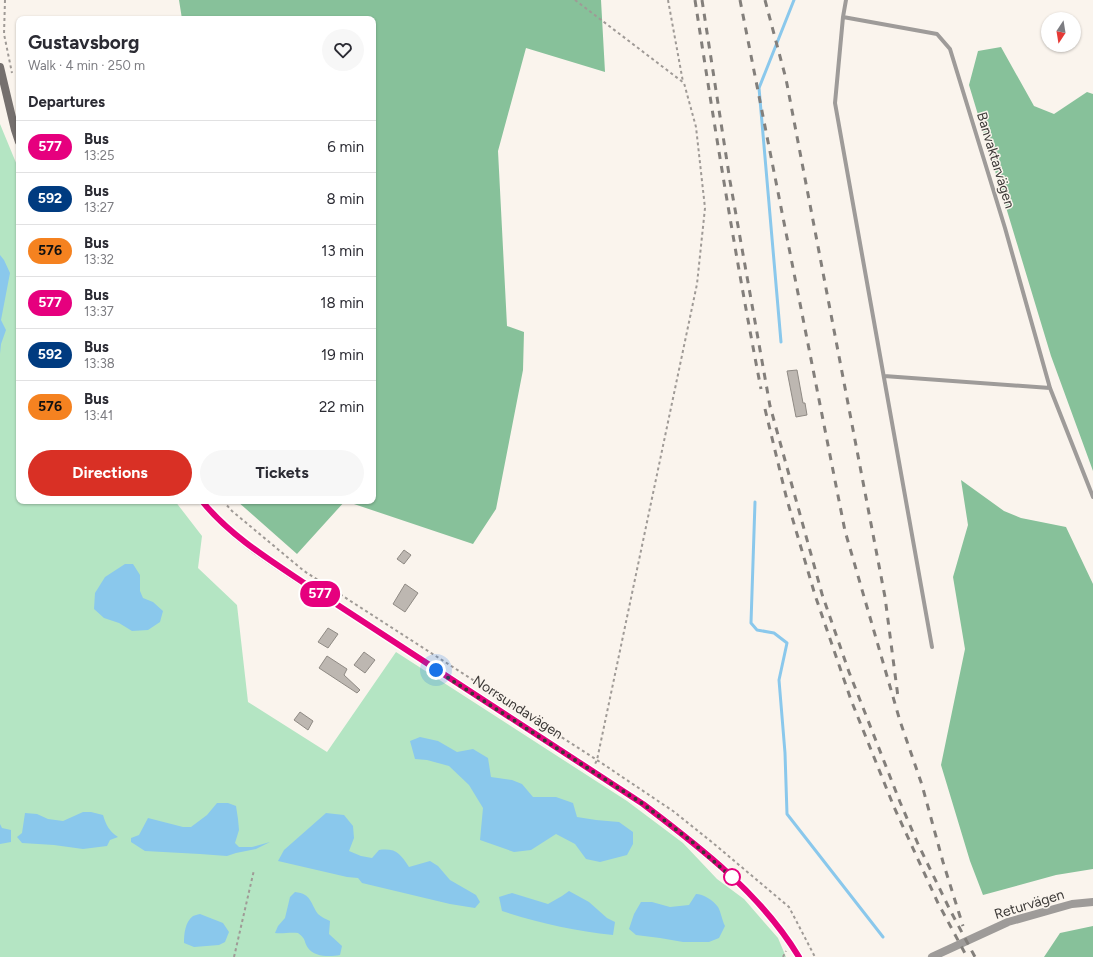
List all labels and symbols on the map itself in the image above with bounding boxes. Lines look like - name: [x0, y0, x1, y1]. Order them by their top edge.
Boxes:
- north arrow: [1041, 12, 1081, 52]
- street label: Banvaktarvägen: [973, 110, 1018, 210]
- line badge: 577: [297, 581, 343, 607]
- your location: [426, 660, 446, 680]
- street label: Norrsundavägen: [470, 672, 566, 743]
- unlabelled marker: [723, 868, 741, 886]
- street label: Returvägen: [992, 886, 1066, 923]

